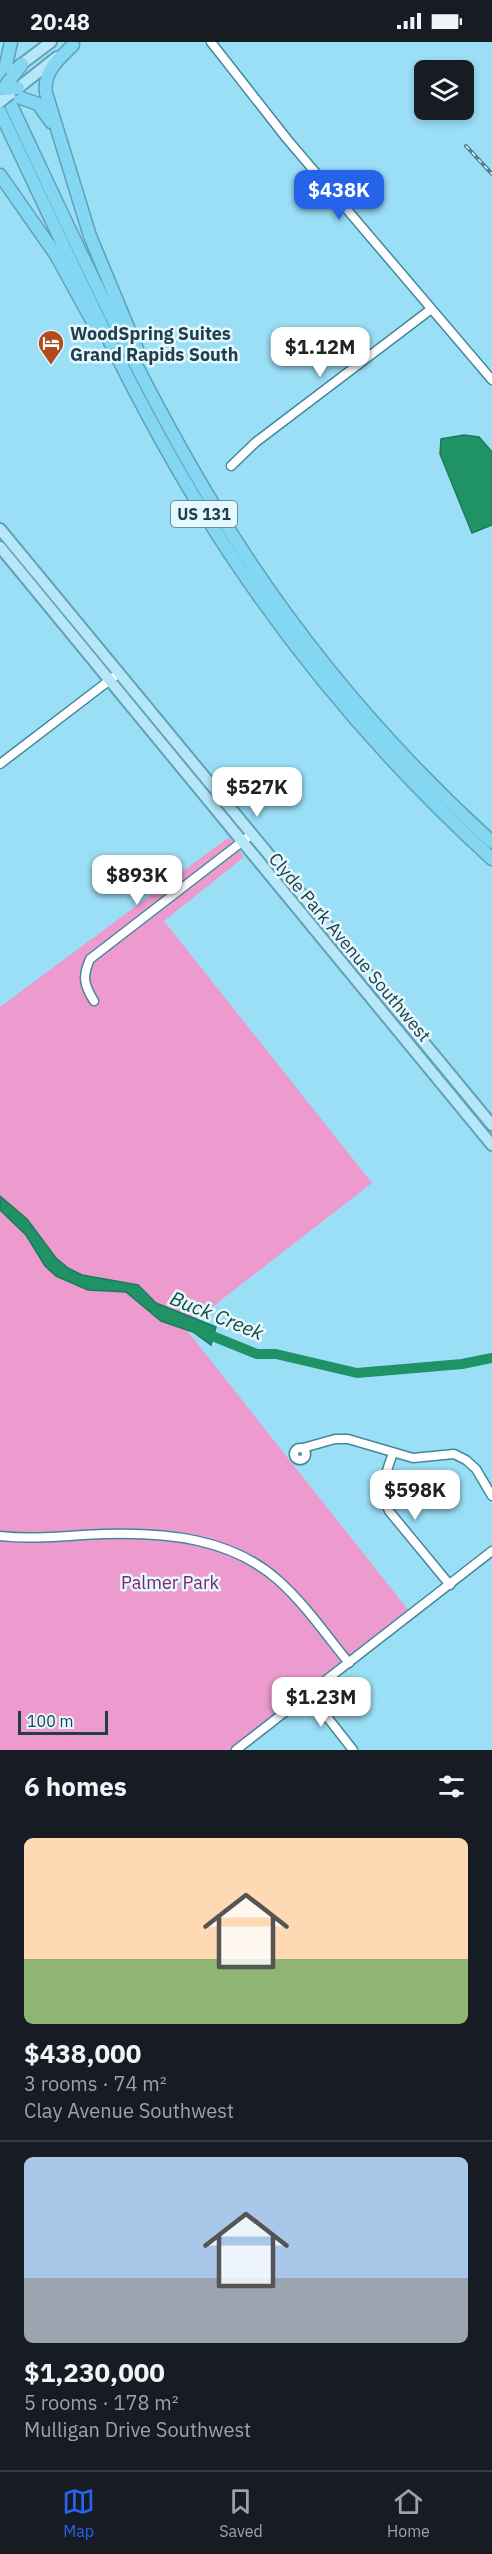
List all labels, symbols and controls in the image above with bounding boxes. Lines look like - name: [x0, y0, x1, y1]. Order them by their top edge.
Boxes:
- text: 20:48: [30, 7, 90, 36]
- map controls: [414, 60, 474, 120]
- button: layers: [414, 60, 474, 120]
- pin: $438K: [297, 170, 381, 221]
- text: $438K: [308, 176, 370, 203]
- place label: WoodSpring Suites Grand Rapids South: [70, 322, 238, 366]
- pin: $1.12M: [271, 327, 369, 378]
- hotel icon: WoodSpring Suites Grand Rapids South: [36, 328, 66, 366]
- text: $1.12M: [285, 333, 355, 360]
- road number: US 131: [171, 501, 237, 527]
- pin: $527K: [215, 767, 299, 818]
- text: $527K: [226, 773, 288, 800]
- street label: Clyde Park Avenue Southwest: [264, 848, 436, 1046]
- pin: $893K: [95, 855, 179, 906]
- text: $893K: [106, 861, 168, 888]
- water label: Buck Creek: [166, 1284, 268, 1346]
- pin: $598K: [373, 1470, 457, 1521]
- text: $598K: [384, 1476, 446, 1503]
- park label: Palmer Park: [121, 1571, 220, 1594]
- pin: $1.23M: [272, 1677, 370, 1728]
- text: $1.23M: [286, 1683, 356, 1710]
- scale bar: [18, 1708, 108, 1736]
- text: 100 m: [27, 1711, 74, 1731]
- text: 6 homes: [24, 1769, 127, 1803]
- icon: filters: [435, 1770, 468, 1803]
- icon: home: [192, 1877, 300, 1985]
- text: $438,000: [24, 2036, 141, 2070]
- text: 3 rooms · 74 m²: [24, 2070, 167, 2097]
- text: Clay Avenue Southwest: [24, 2097, 234, 2124]
- icon: home: [192, 2196, 300, 2304]
- text: $1,230,000: [24, 2355, 165, 2389]
- text: 5 rooms · 178 m²: [24, 2389, 179, 2416]
- text: Mulligan Drive Southwest: [24, 2416, 251, 2443]
- tab: Map: [62, 2485, 95, 2541]
- tab: Saved: [219, 2485, 263, 2541]
- tab: Home: [387, 2485, 430, 2541]

